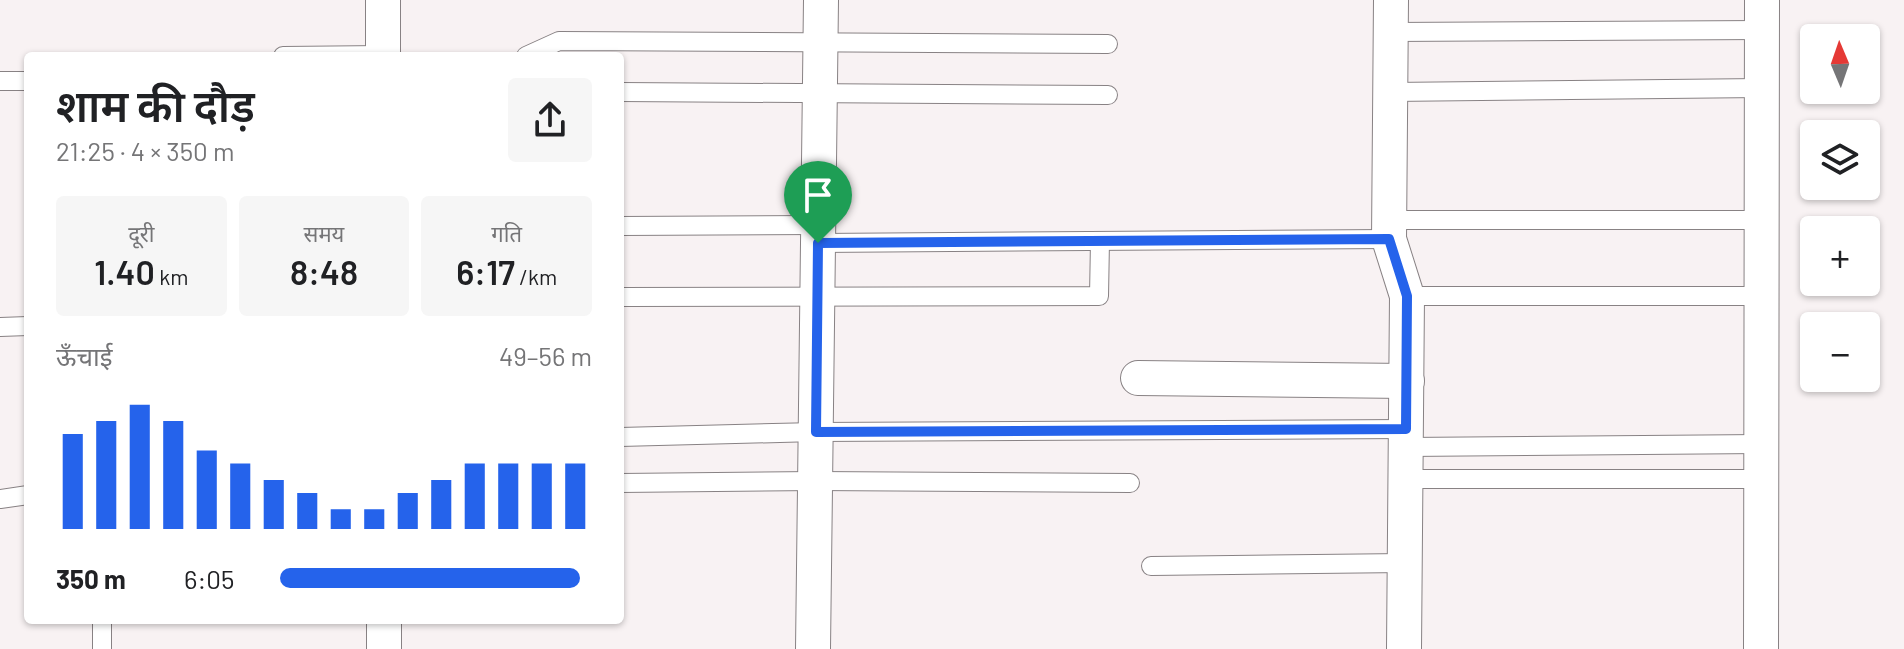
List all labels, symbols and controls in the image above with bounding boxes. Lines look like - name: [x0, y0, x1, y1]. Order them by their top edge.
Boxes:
- north arrow: [1800, 24, 1880, 104]
- map controls: [1800, 24, 1880, 392]
- text: शाम की दौड़: [56, 78, 255, 131]
- button: share: [508, 78, 592, 162]
- button: layers: [1800, 120, 1880, 200]
- text: 21:25 · 4 × 350 m: [56, 135, 235, 166]
- pin: [784, 161, 852, 243]
- icon: arrive: [796, 173, 840, 217]
- button: +: [1800, 216, 1880, 296]
- text: दूरी: [128, 220, 155, 246]
- text: समय: [304, 220, 344, 246]
- text: गति: [491, 220, 522, 246]
- text: 1.40: [94, 251, 155, 292]
- text: 8:48: [290, 251, 358, 292]
- text: 6:17: [456, 251, 515, 292]
- text: km: [155, 263, 188, 289]
- text: /km: [515, 263, 557, 289]
- button: −: [1800, 312, 1880, 392]
- text: ऊँचाई: [56, 340, 112, 371]
- text: 49–56 m: [499, 340, 592, 371]
- text: 350 m: [56, 563, 126, 594]
- text: 6:05: [184, 563, 234, 594]

